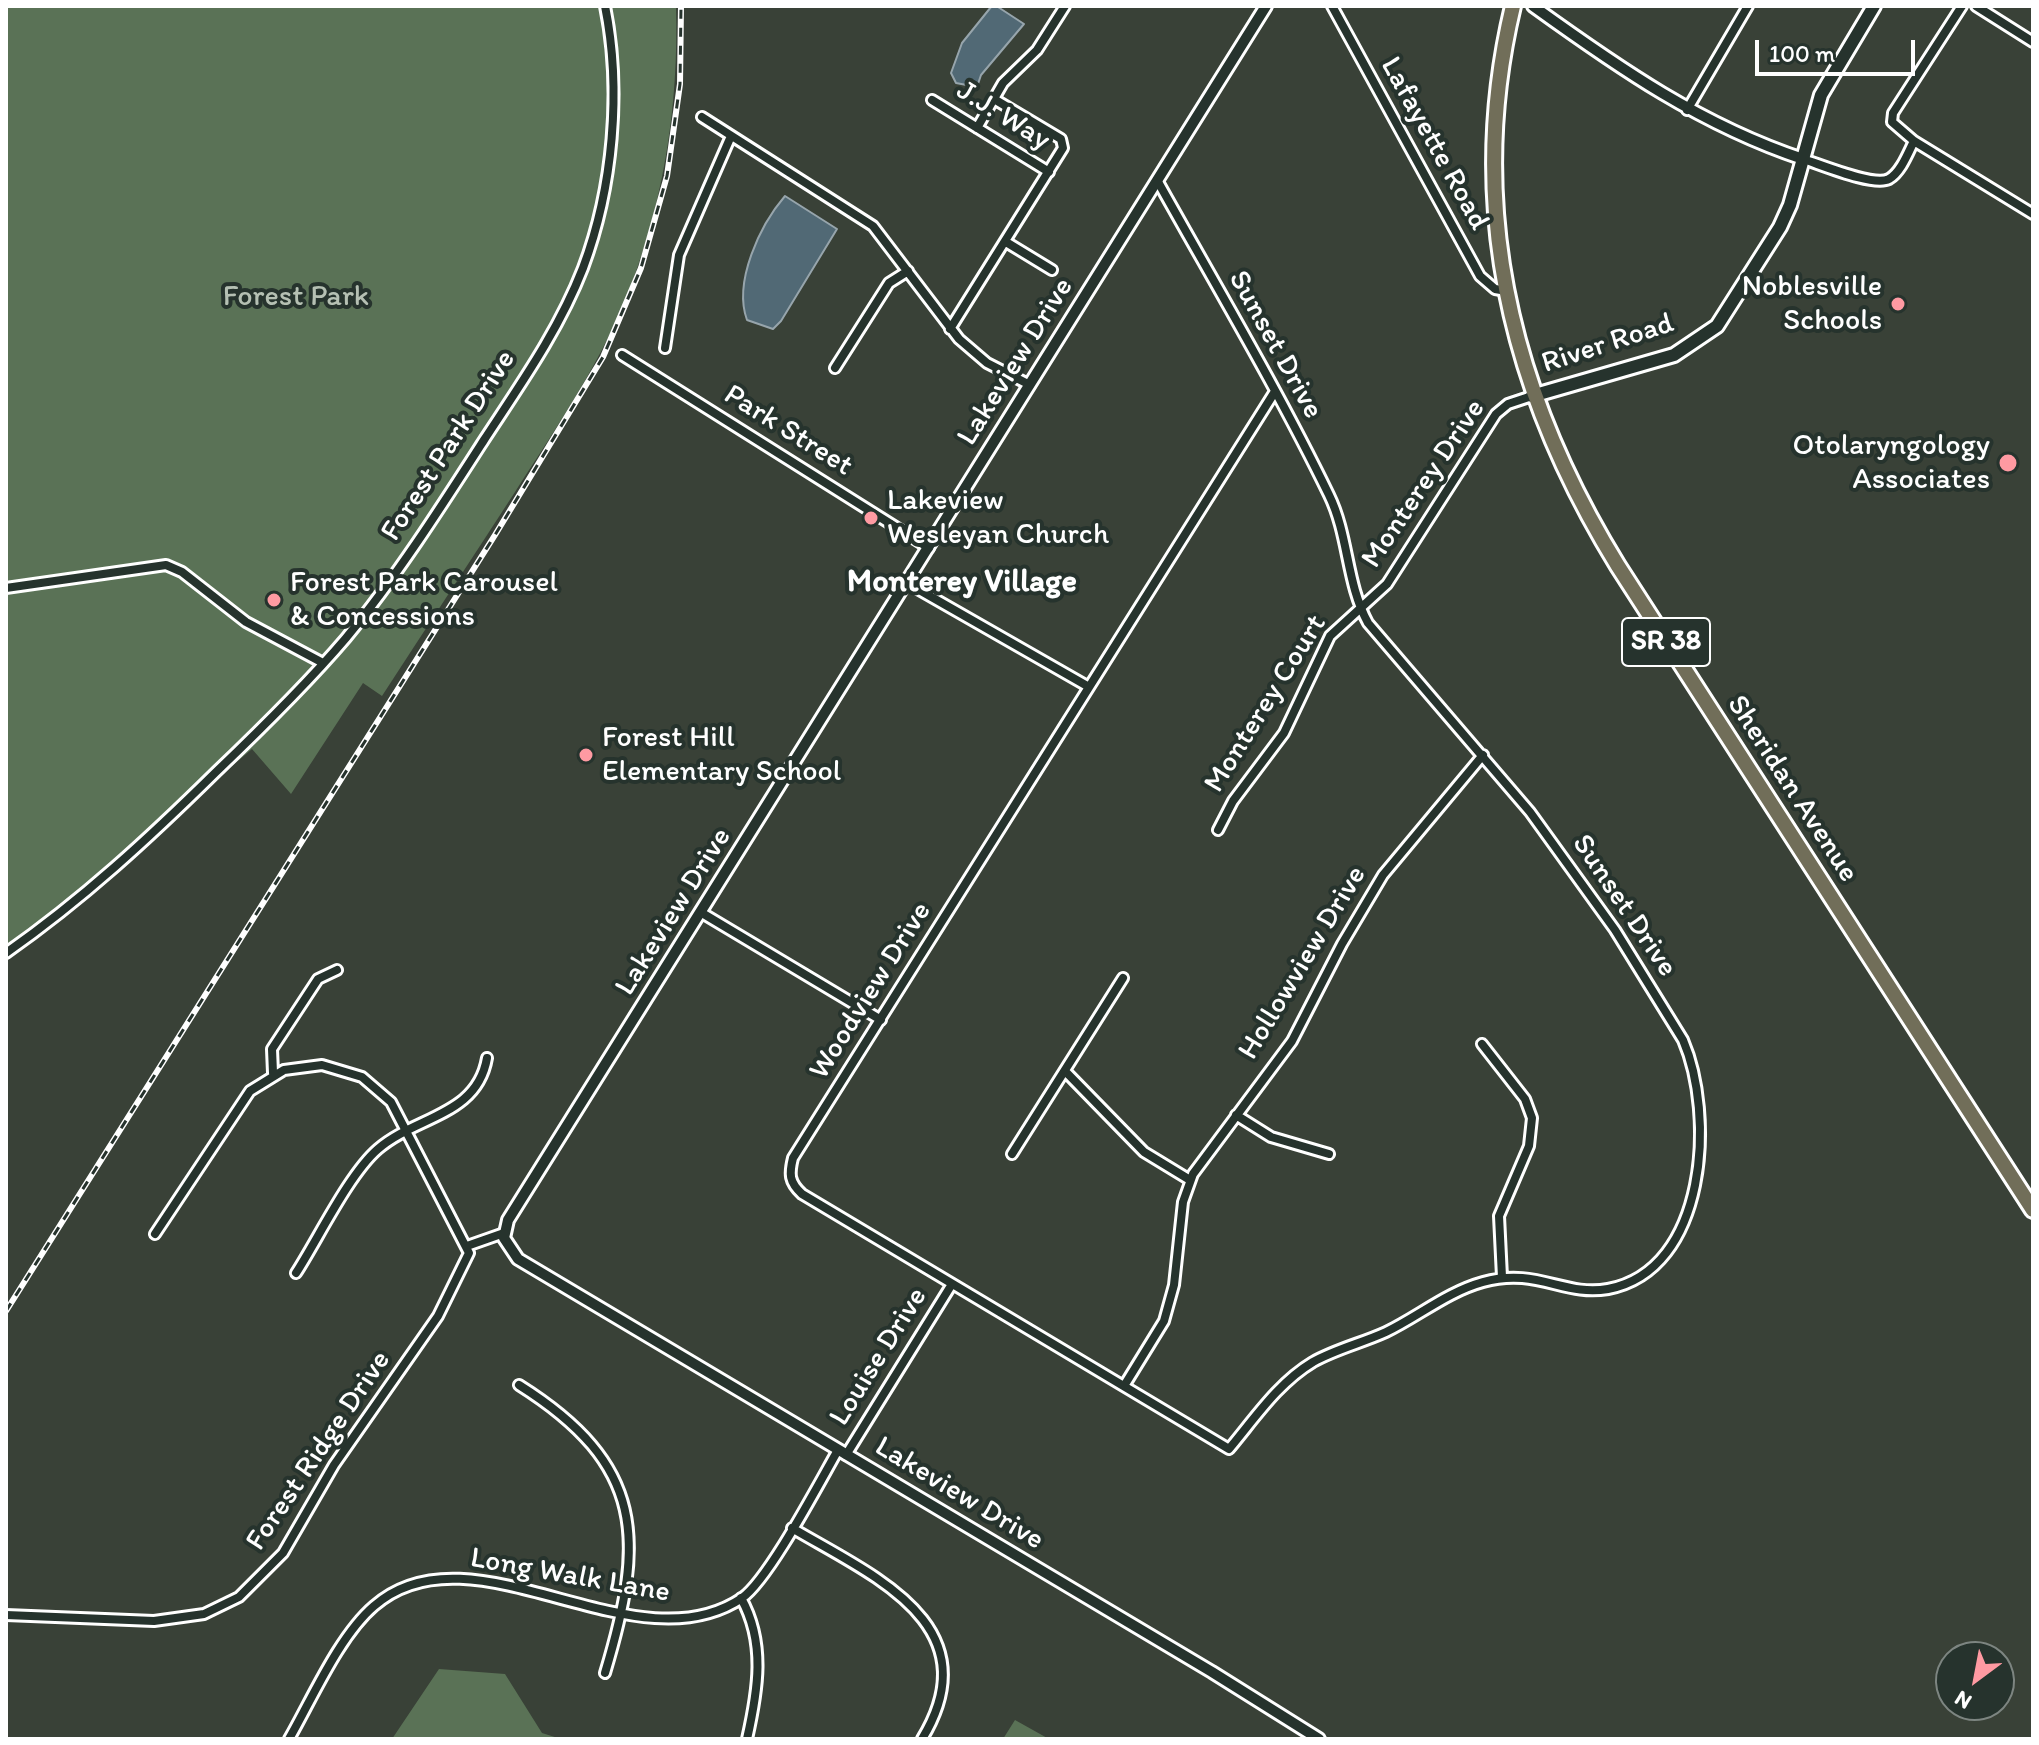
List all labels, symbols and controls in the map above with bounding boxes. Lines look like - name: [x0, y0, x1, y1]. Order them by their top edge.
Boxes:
- scale bar: [1759, 24, 1919, 74]
- text: 100 m: [1769, 39, 1835, 68]
- street label: Lafayette Road: [1372, 51, 1496, 237]
- street label: J.J. Way: [949, 73, 1057, 159]
- street label: Sunset Drive: [1220, 265, 1330, 425]
- place label: Noblesville Schools: [1742, 269, 1882, 340]
- street label: Lakeview Drive: [950, 271, 1082, 453]
- park label: Forest Park: [223, 279, 369, 315]
- marker: Noblesville Schools: [1889, 295, 1907, 313]
- street label: River Road: [1537, 306, 1679, 382]
- street label: Forest Park Drive: [374, 344, 524, 548]
- street label: Park Street: [717, 377, 859, 485]
- street label: Monterey Drive: [1354, 393, 1494, 575]
- place label: Otolaryngology Associates: [1792, 428, 1990, 498]
- marker: Otolaryngology Associates: [1997, 452, 2019, 474]
- place label: Lakeview Wesleyan Church: [887, 483, 1109, 554]
- marker: Lakeview Wesleyan Church: [862, 509, 880, 527]
- district label: Monterey Village: [847, 564, 1077, 602]
- place label: Forest Park Carousel & Concessions: [290, 565, 558, 636]
- marker: Forest Park Carousel & Concessions: [265, 591, 283, 609]
- street label: Monterey Court: [1197, 609, 1335, 799]
- road number: SR 38: [1622, 618, 1710, 666]
- street label: Sheridan Avenue: [1718, 689, 1866, 889]
- place label: Forest Hill Elementary School: [602, 720, 841, 790]
- marker: Forest Hill Elementary School: [577, 746, 595, 764]
- street label: Lakeview Drive: [608, 821, 740, 1003]
- street label: Sunset Drive: [1563, 828, 1685, 984]
- street label: Hollowview Drive: [1231, 860, 1375, 1066]
- street label: Woodview Drive: [802, 896, 940, 1086]
- street label: Louise Drive: [822, 1281, 936, 1433]
- street label: Forest Ridge Drive: [239, 1344, 399, 1558]
- street label: Lakeview Drive: [868, 1429, 1050, 1559]
- street label: Long Walk Lane: [467, 1541, 673, 1611]
- north arrow: [1935, 1641, 2015, 1721]
- text: N: [1950, 1685, 1977, 1715]

